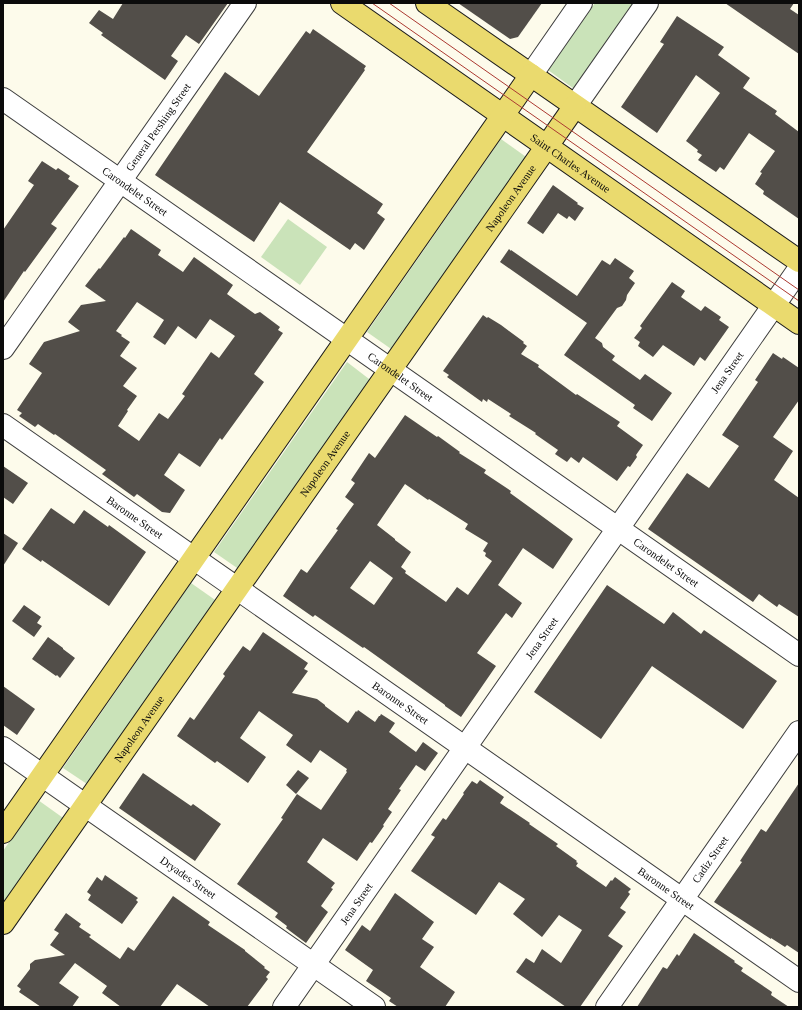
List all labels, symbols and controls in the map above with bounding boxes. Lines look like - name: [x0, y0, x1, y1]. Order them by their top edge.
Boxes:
- street label: General Pershing Street: [123, 81, 193, 173]
- street label: Saint Charles Avenue: [528, 131, 613, 195]
- street label: Napoleon Avenue: [483, 162, 538, 234]
- street label: Carondelet Street: [100, 164, 170, 218]
- street label: Jena Street: [708, 349, 746, 395]
- street label: Carondelet Street: [366, 350, 436, 404]
- street label: Napoleon Avenue: [297, 428, 352, 499]
- street label: Baronne Street: [105, 493, 165, 541]
- street label: Carondelet Street: [631, 535, 701, 589]
- street label: Jena Street: [523, 615, 560, 661]
- street label: Baronne Street: [370, 679, 431, 726]
- street label: Napoleon Avenue: [112, 693, 166, 764]
- street label: Cadiz Street: [690, 834, 730, 885]
- street label: Dryades Street: [158, 854, 218, 901]
- street label: Baronne Street: [636, 865, 697, 912]
- street label: Jena Street: [337, 881, 375, 927]

